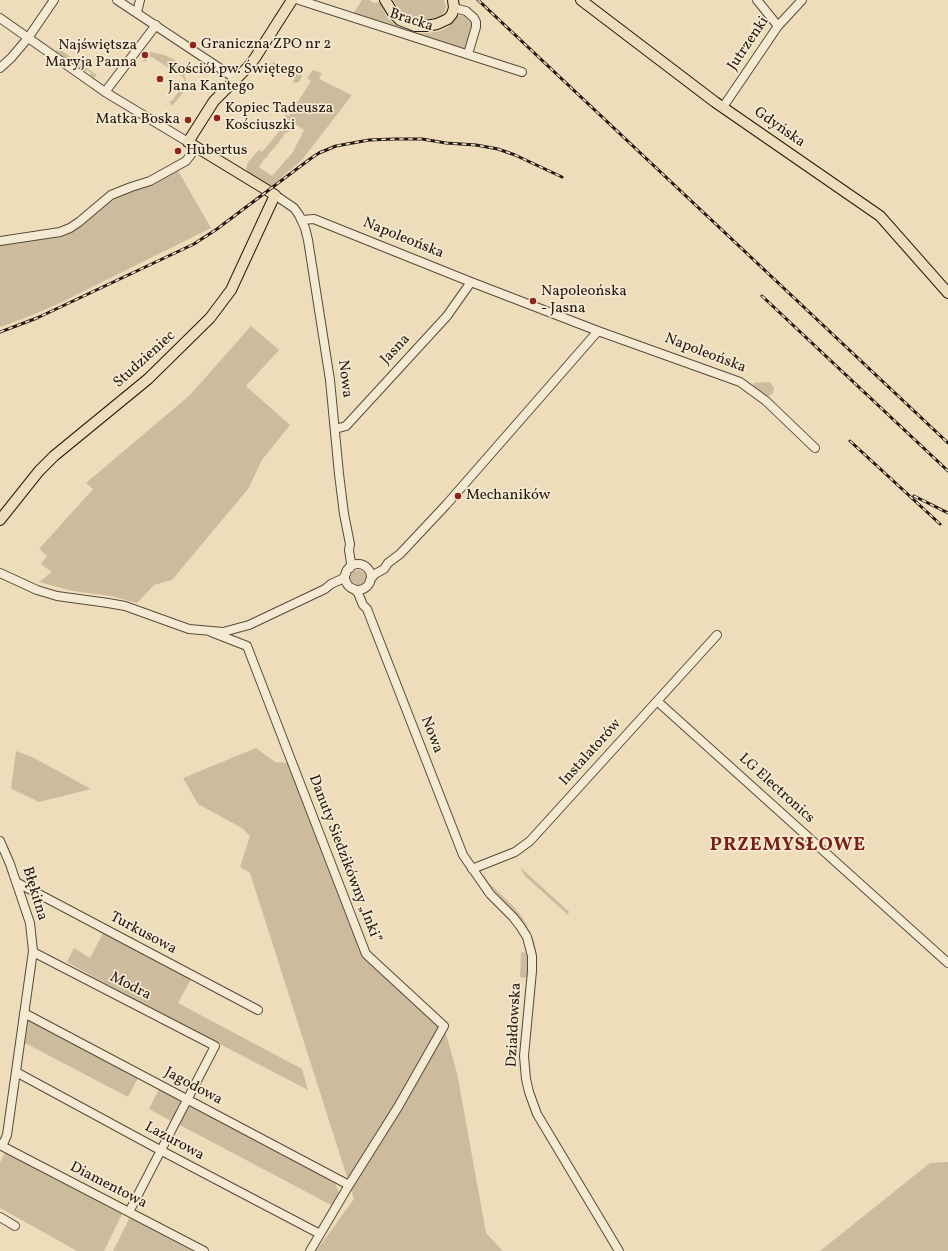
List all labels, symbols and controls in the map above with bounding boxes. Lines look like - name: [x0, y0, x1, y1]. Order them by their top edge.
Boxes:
- street label: Bracka: [387, 5, 435, 37]
- street label: Jutrzenki: [724, 14, 774, 74]
- place label: Graniczna ZPO nr 2: [201, 36, 331, 54]
- place label: Najświętsza Maryja Panna: [45, 37, 137, 72]
- marker: Graniczna ZPO nr 2: [188, 40, 198, 50]
- marker: Najświętsza Maryja Panna: [140, 50, 150, 60]
- place label: Kościół pw. Świętego Jana Kantego: [168, 61, 303, 96]
- marker: Kościół pw. Świętego Jana Kantego: [155, 74, 165, 84]
- place label: Kopiec Tadeusza Kościuszki: [225, 100, 333, 135]
- street label: Gdyńska: [750, 104, 808, 152]
- place label: Matka Boska: [95, 111, 180, 129]
- marker: Kopiec Tadeusza Kościuszki: [212, 113, 222, 123]
- marker: Matka Boska: [183, 115, 193, 125]
- place label: Hubertus: [186, 142, 247, 160]
- marker: Hubertus: [173, 146, 183, 156]
- street label: Napoleońska: [360, 215, 446, 263]
- place label: Napoleońska - Jasna: [541, 283, 627, 318]
- marker: Napoleońska - Jasna: [528, 296, 538, 306]
- street label: Studzieniec: [110, 328, 180, 392]
- street label: Napoleońska: [662, 330, 748, 378]
- street label: Jasna: [377, 331, 415, 369]
- street label: Nowa: [333, 359, 355, 399]
- place label: Mechaników: [466, 487, 550, 505]
- marker: Mechaników: [453, 491, 463, 501]
- street label: Nowa: [416, 714, 446, 756]
- street label: Instalatorów: [556, 716, 626, 790]
- street label: LG Electronics: [734, 750, 818, 828]
- street label: Danuty Siedzikówny „Inki”: [304, 772, 384, 946]
- district label: PRZEMYSŁOWE: [710, 836, 866, 858]
- street label: Błękitna: [17, 865, 51, 923]
- street label: Turkusowa: [107, 909, 179, 959]
- street label: Modra: [106, 969, 154, 1005]
- street label: Działdowska: [504, 982, 526, 1068]
- street label: Jagodowa: [161, 1064, 225, 1110]
- street label: Lazurowa: [141, 1119, 207, 1165]
- street label: Diamentowa: [66, 1159, 150, 1213]

